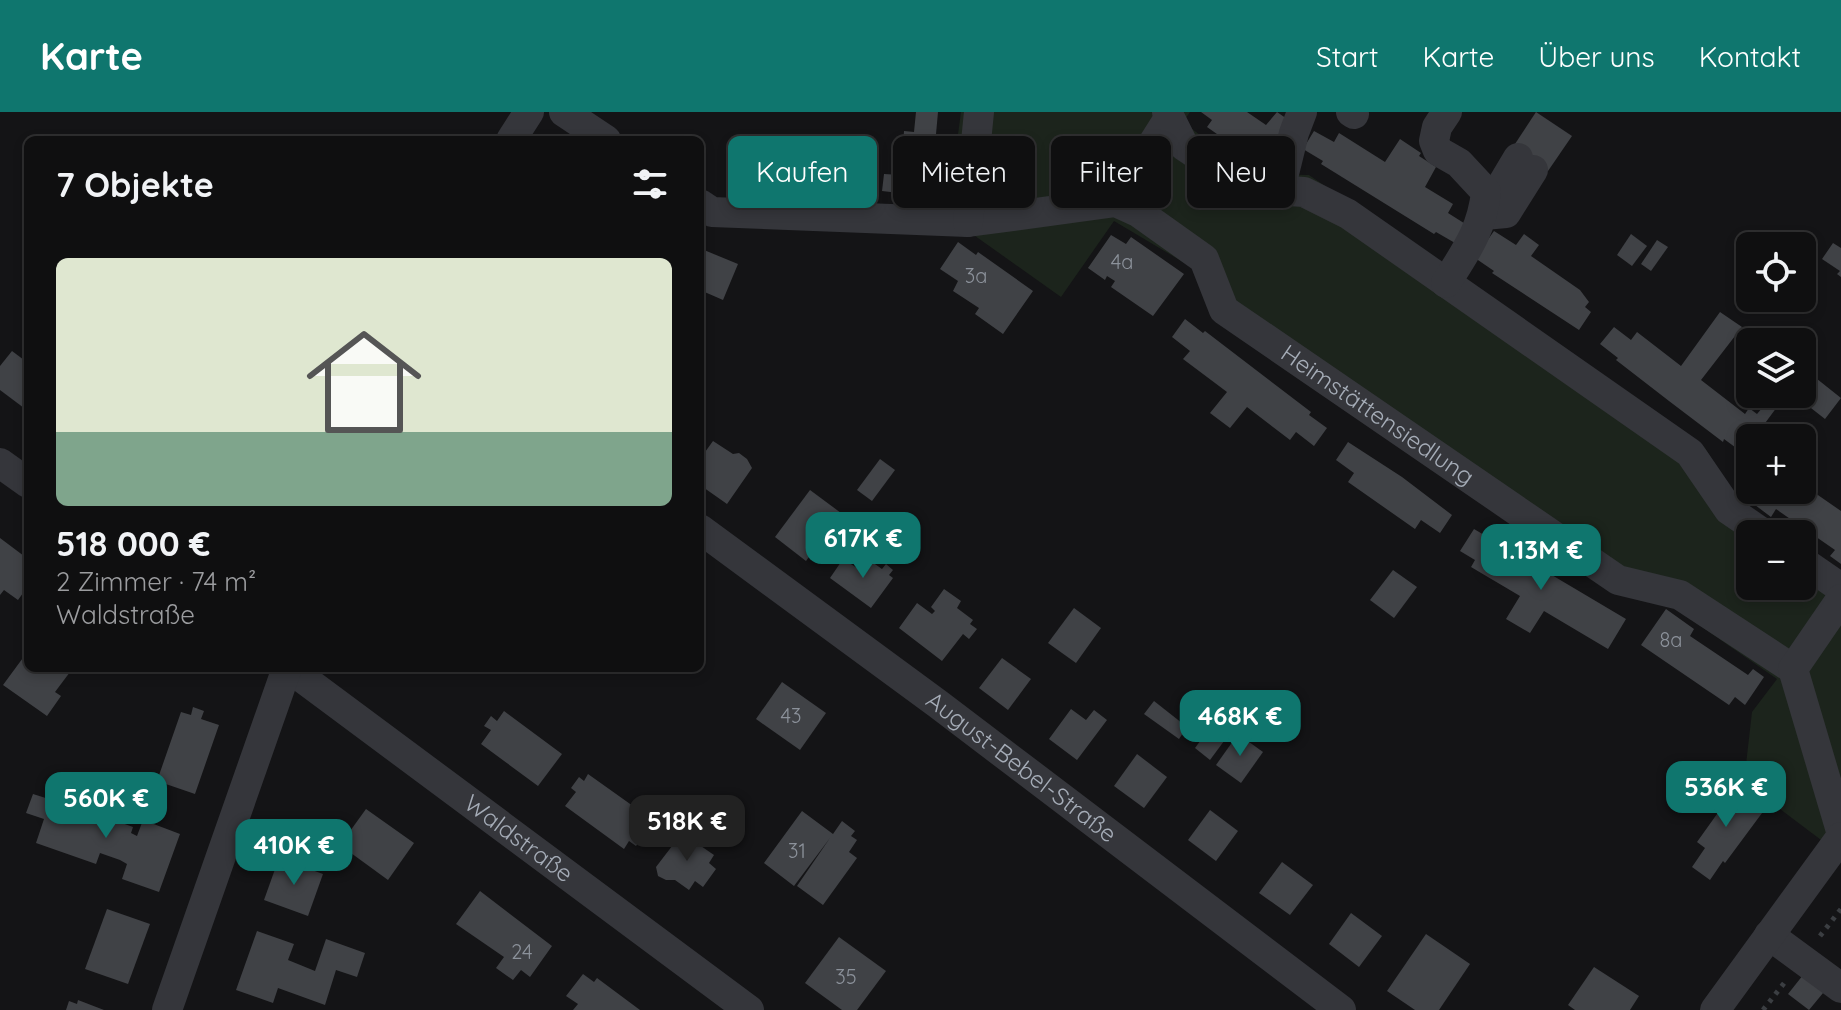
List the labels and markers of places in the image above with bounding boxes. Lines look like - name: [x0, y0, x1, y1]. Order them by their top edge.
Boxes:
- pin: 617K €: [798, 512, 928, 580]
- pin: 1.13M €: [1467, 524, 1615, 592]
- pin: 468K €: [1175, 690, 1305, 758]
- pin: 536K €: [1661, 761, 1791, 829]
- pin: 560K €: [41, 772, 171, 840]
- pin: 518K €: [622, 795, 752, 863]
- pin: 410K €: [229, 819, 359, 887]

